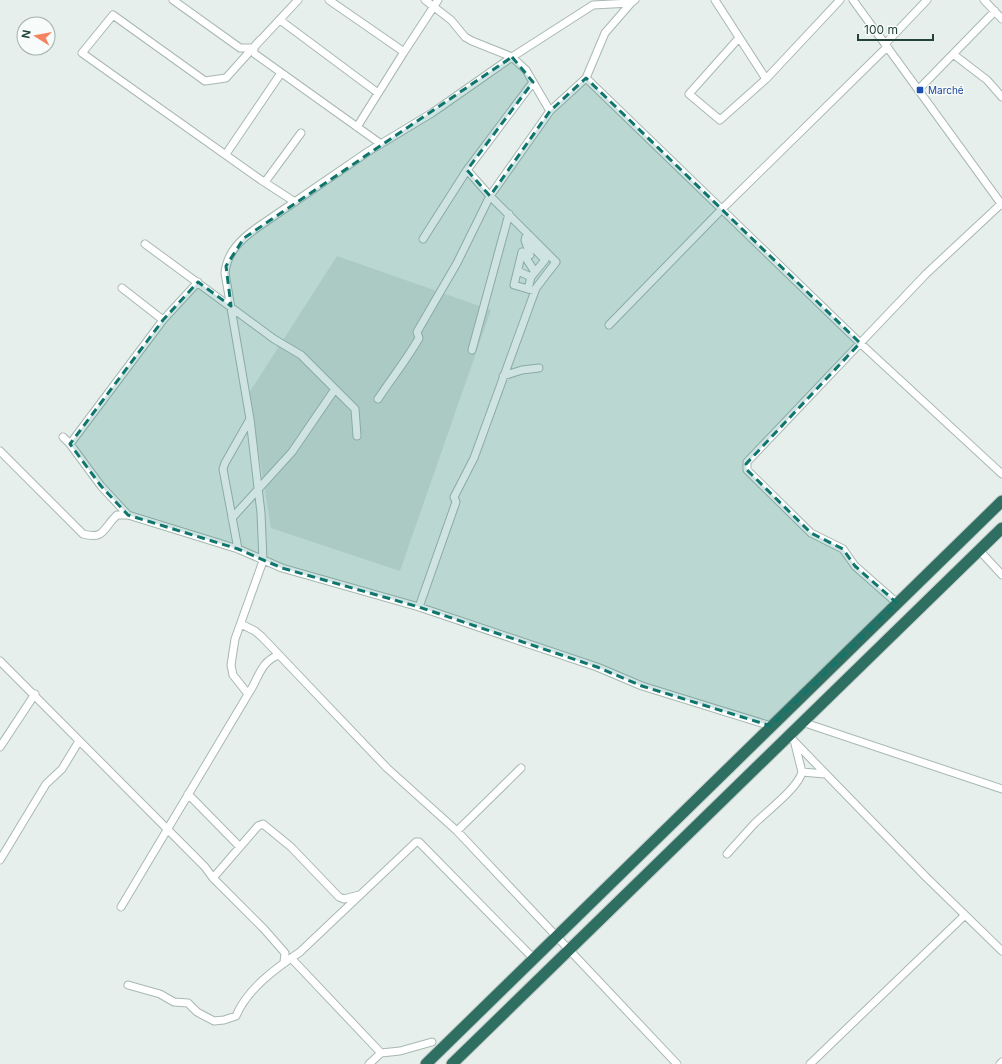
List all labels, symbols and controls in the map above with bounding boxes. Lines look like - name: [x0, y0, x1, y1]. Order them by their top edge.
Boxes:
- north arrow: [16, 16, 56, 56]
- scale bar: [858, 16, 933, 42]
- text: 100 m: [864, 22, 898, 37]
- text: N: [19, 29, 34, 40]
- place label: Marché: [928, 84, 964, 96]
- marker: Marché: [915, 85, 925, 95]

